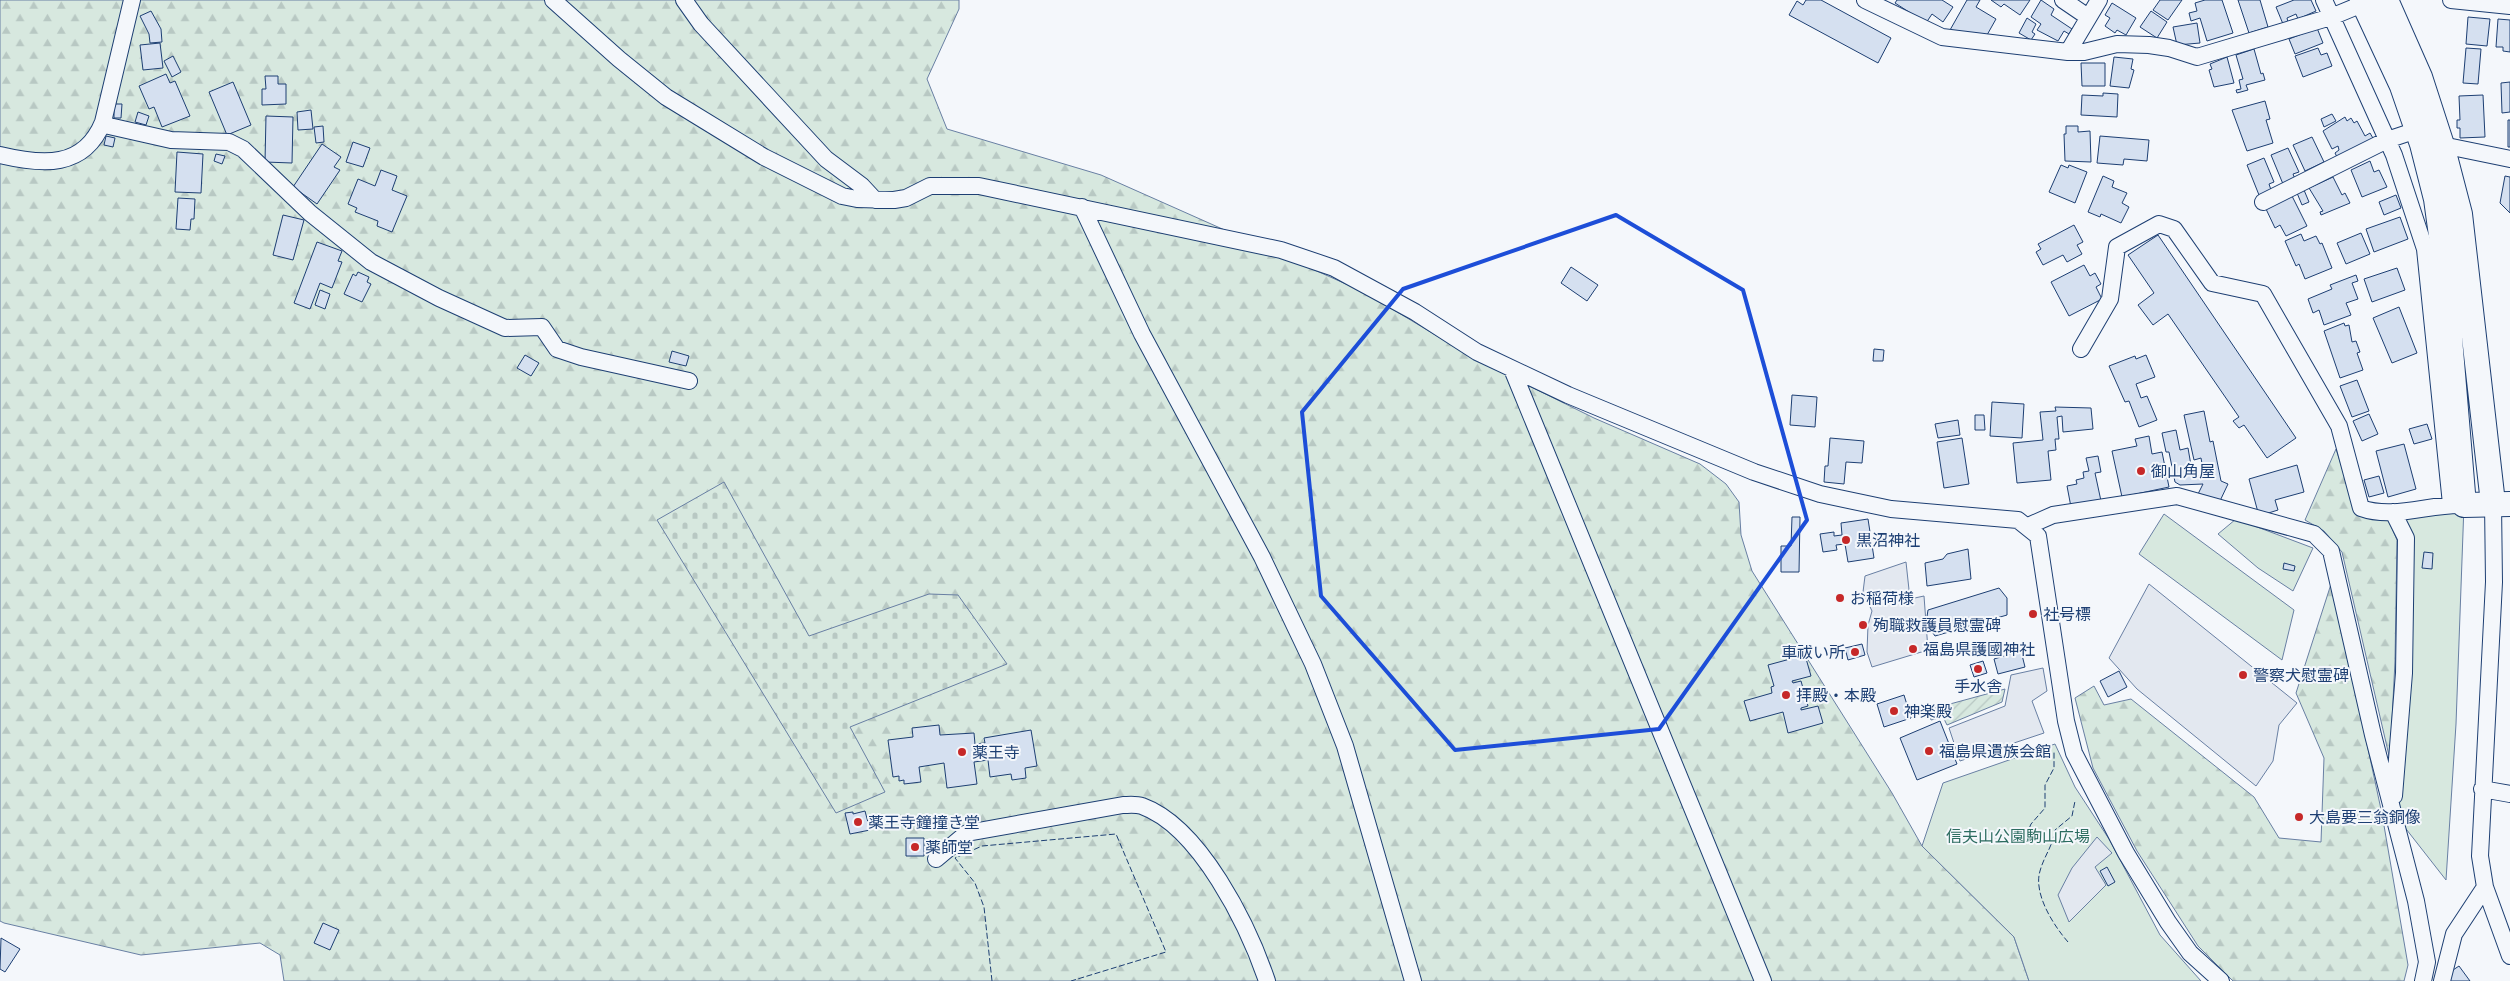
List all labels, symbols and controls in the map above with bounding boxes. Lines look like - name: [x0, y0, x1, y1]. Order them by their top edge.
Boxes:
- place label: 御山角屋: [2151, 461, 2215, 481]
- marker: 御山角屋: [2135, 465, 2147, 477]
- place label: 黒沼神社: [1856, 530, 1920, 550]
- marker: 黒沼神社: [1840, 534, 1852, 546]
- place label: お稲荷様: [1850, 588, 1914, 608]
- marker: お稲荷様: [1834, 592, 1846, 604]
- place label: 社号標: [2043, 604, 2091, 624]
- marker: 社号標: [2027, 608, 2039, 620]
- place label: 殉職救護員慰霊碑: [1873, 615, 2001, 635]
- marker: 殉職救護員慰霊碑: [1857, 619, 1869, 631]
- place label: 福島県護國神社: [1923, 639, 2035, 659]
- place label: 車祓い所: [1781, 642, 1845, 662]
- marker: 福島県護國神社: [1907, 643, 1919, 655]
- marker: 車祓い所: [1849, 646, 1861, 658]
- marker: 手水舎: [1972, 663, 1984, 675]
- place label: 警察犬慰霊碑: [2253, 665, 2349, 685]
- marker: 警察犬慰霊碑: [2237, 669, 2249, 681]
- place label: 手水舎: [1954, 676, 2002, 696]
- place label: 拝殿・本殿: [1796, 685, 1876, 705]
- marker: 拝殿・本殿: [1780, 689, 1792, 701]
- place label: 神楽殿: [1904, 701, 1952, 721]
- marker: 神楽殿: [1888, 705, 1900, 717]
- place label: 福島県遺族会館: [1939, 741, 2051, 761]
- place label: 薬王寺: [972, 742, 1020, 762]
- marker: 福島県遺族会館: [1923, 745, 1935, 757]
- marker: 薬王寺: [956, 746, 968, 758]
- place label: 大島要三翁銅像: [2309, 807, 2421, 827]
- marker: 大島要三翁銅像: [2293, 811, 2305, 823]
- place label: 薬王寺鐘撞き堂: [868, 812, 980, 832]
- marker: 薬王寺鐘撞き堂: [852, 816, 864, 828]
- park label: 信夫山公園駒山広場: [1946, 826, 2090, 846]
- place label: 薬師堂: [925, 837, 973, 857]
- marker: 薬師堂: [909, 841, 921, 853]

